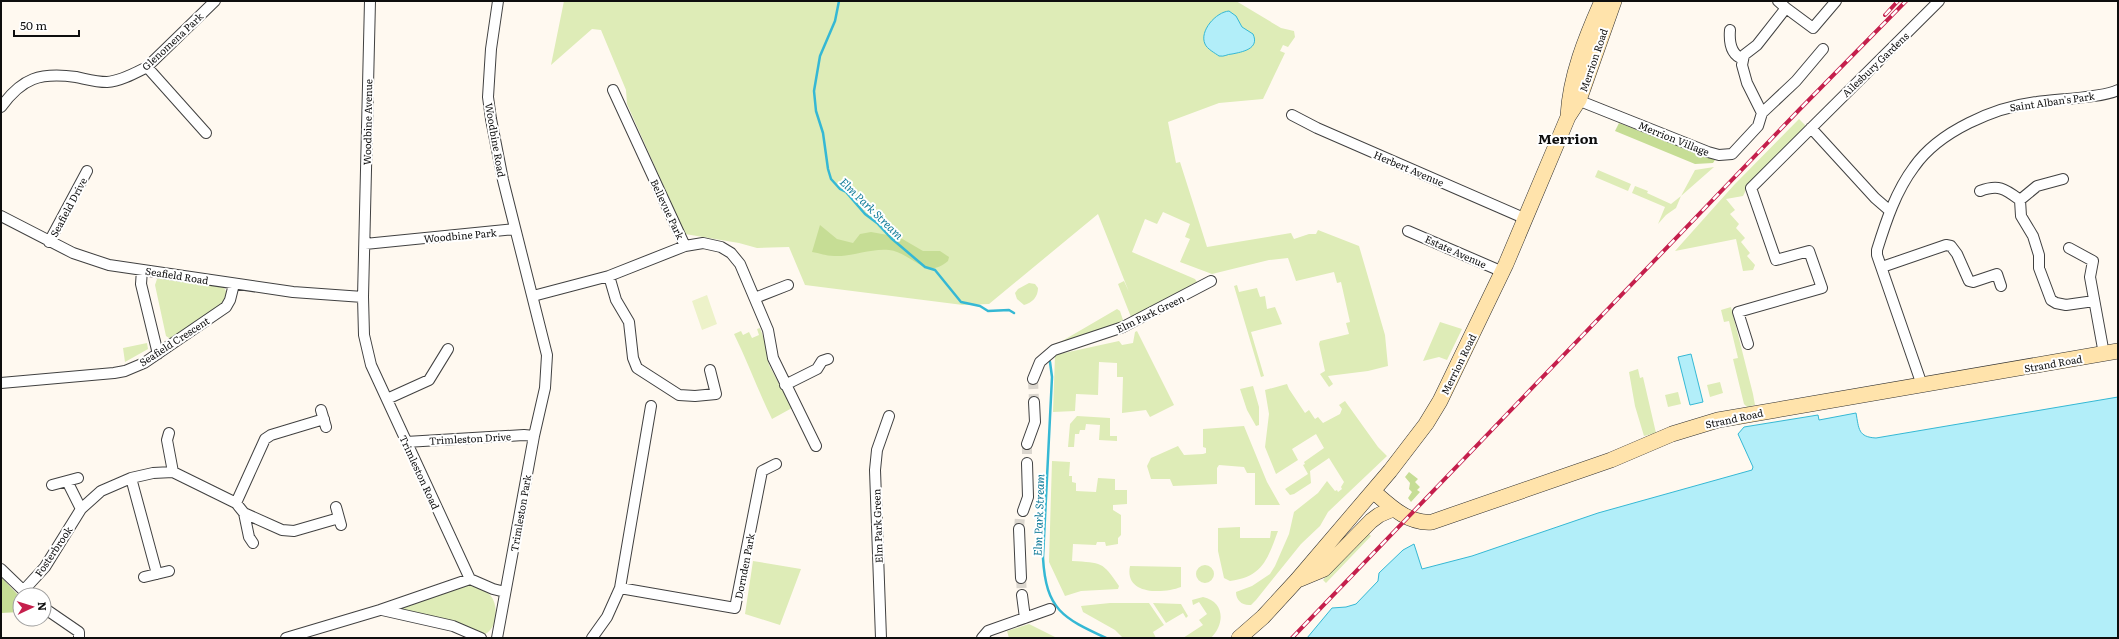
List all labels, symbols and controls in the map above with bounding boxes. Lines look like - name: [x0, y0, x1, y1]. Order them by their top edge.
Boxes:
- street label: Glenomena Park: [138, 8, 207, 73]
- scale bar: [14, 12, 79, 38]
- text: 50 m: [20, 16, 47, 34]
- street label: Merrion Road: [1575, 26, 1611, 94]
- street label: Ailesbury Gardens: [1838, 28, 1912, 100]
- street label: Woodbine Avenue: [359, 79, 375, 165]
- street label: Saint Alban's Park: [2008, 87, 2096, 114]
- street label: Woodbine Road: [482, 102, 510, 178]
- street label: Merrion Village: [1636, 117, 1712, 159]
- district label: Merrion: [1538, 128, 1598, 148]
- street label: Herbert Avenue: [1372, 146, 1446, 190]
- street label: Seafield Drive: [46, 174, 90, 240]
- water label: Elm Park Stream: [837, 174, 907, 243]
- street label: Bellevue Park: [648, 177, 689, 242]
- street label: Woodbine Park: [423, 224, 498, 246]
- street label: Estate Avenue: [1423, 231, 1489, 271]
- street label: Seafield Road: [144, 263, 210, 287]
- street label: Elm Park Green: [1113, 290, 1187, 336]
- street label: Seafield Crescent: [136, 313, 212, 369]
- street label: Merrion Road: [1437, 331, 1479, 397]
- street label: Strand Road: [2023, 351, 2083, 375]
- street label: Strand Road: [1704, 405, 1764, 431]
- street label: Trimleston Drive: [429, 428, 511, 448]
- street label: Trimleston Road: [396, 432, 444, 512]
- street label: Trimleston Park: [506, 472, 534, 553]
- water label: Elm Park Stream: [1029, 473, 1047, 556]
- street label: Elm Park Green: [868, 488, 886, 563]
- street label: Fosterbrook: [31, 522, 76, 579]
- street label: Dornden Park: [730, 531, 758, 600]
- north arrow: [12, 587, 52, 627]
- text: N: [35, 601, 51, 611]

